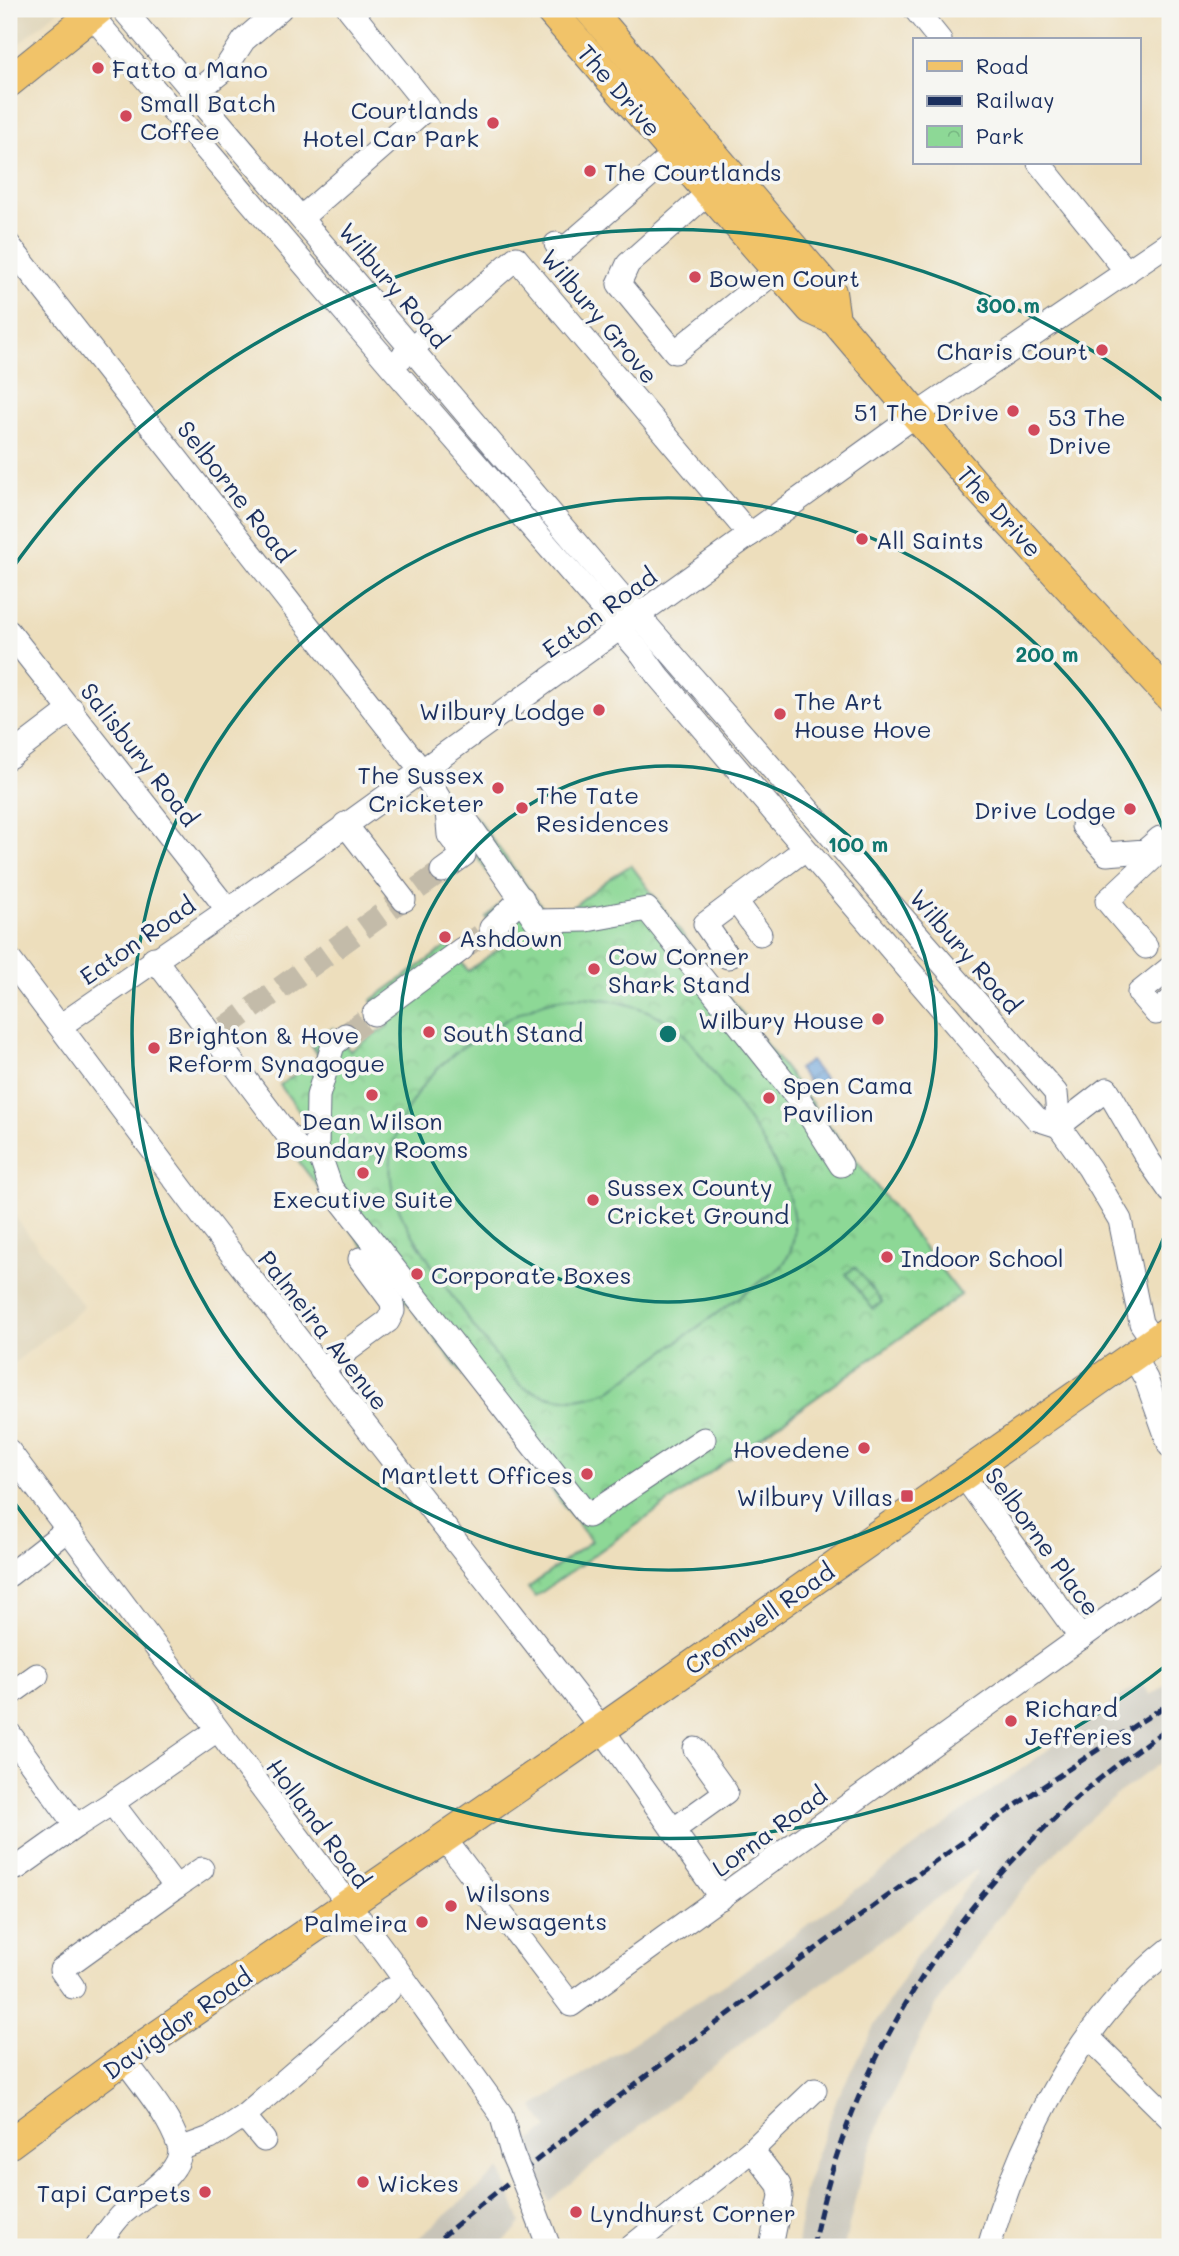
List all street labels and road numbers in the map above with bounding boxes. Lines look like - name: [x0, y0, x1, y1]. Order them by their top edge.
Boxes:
- street label: The Drive: [571, 37, 669, 143]
- street label: Wilbury Road: [332, 216, 456, 354]
- street label: Wilbury Grove: [535, 242, 665, 390]
- street label: Selborne Road: [171, 414, 301, 568]
- street label: The Drive: [951, 459, 1049, 563]
- street label: Eaton Road: [536, 560, 662, 664]
- street label: Salisbury Road: [74, 676, 206, 832]
- street label: Wilbury Road: [903, 882, 1029, 1020]
- street label: Eaton Road: [73, 889, 201, 991]
- street label: Palmeira Avenue: [252, 1244, 396, 1416]
- street label: Selborne Place: [979, 1461, 1107, 1621]
- street label: Cromwell Road: [678, 1555, 840, 1681]
- street label: Holland Road: [260, 1752, 378, 1894]
- street label: Lorna Road: [705, 1779, 833, 1883]
- street label: Davigdor Road: [97, 1960, 257, 2086]

